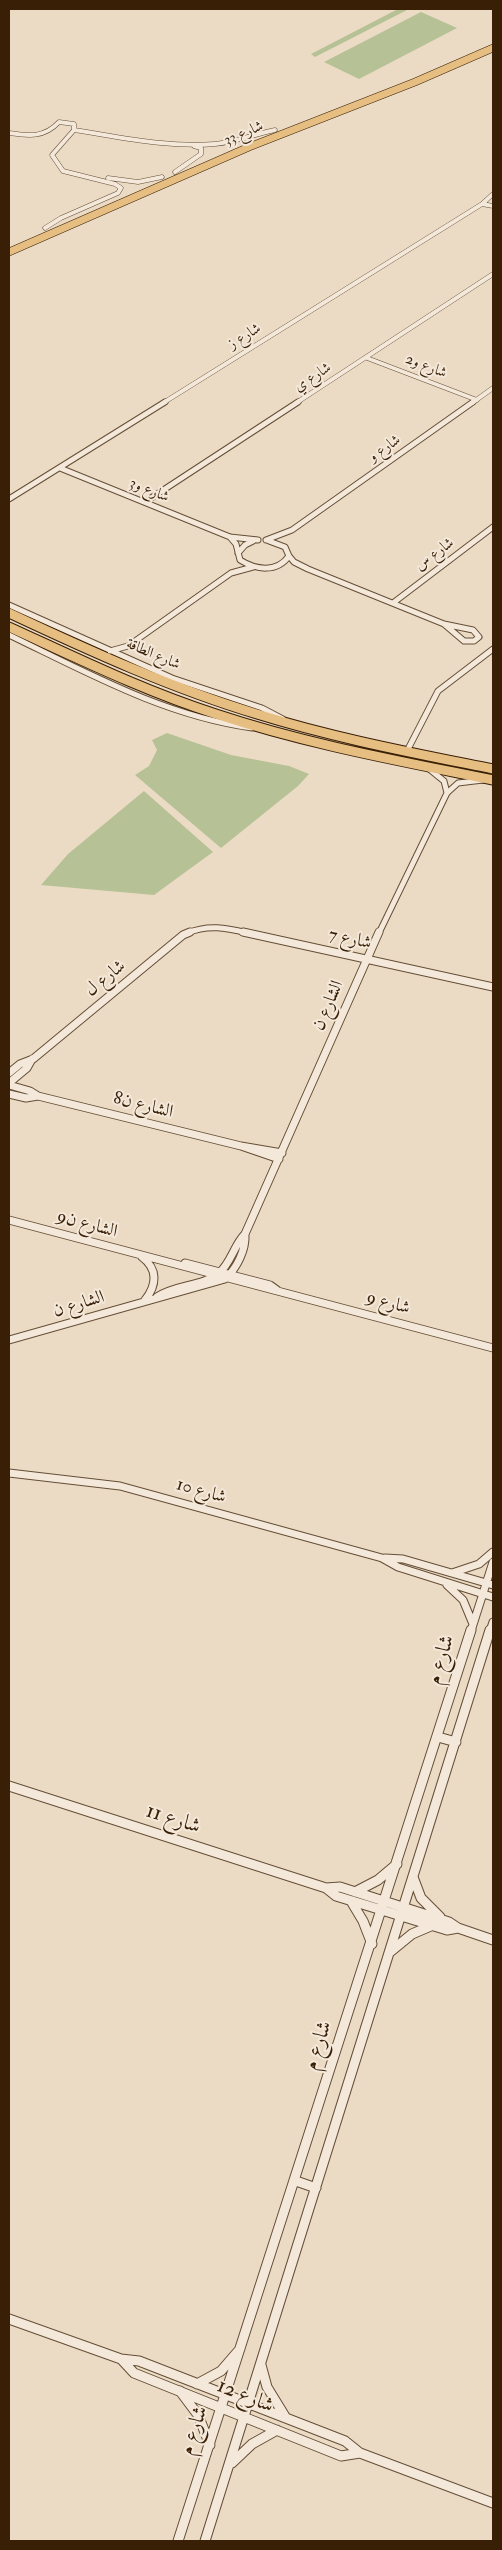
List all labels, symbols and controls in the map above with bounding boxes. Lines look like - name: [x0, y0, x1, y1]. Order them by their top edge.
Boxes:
- street label: شارع 33: [222, 118, 266, 150]
- street label: شارع ز: [225, 320, 265, 354]
- street label: شارع و2: [403, 351, 449, 383]
- street label: شارع ي: [291, 359, 335, 397]
- street label: شارع و: [365, 432, 405, 466]
- street label: شارع و3: [127, 475, 171, 507]
- street label: شارع س: [412, 535, 458, 575]
- street label: شارع الطاقة: [123, 636, 183, 674]
- street label: شارع 7: [327, 925, 373, 955]
- street label: شارع ل: [81, 956, 131, 1002]
- street label: الشارع ن: [309, 978, 349, 1034]
- street label: الشارع ن8: [111, 1088, 175, 1124]
- street label: الشارع ن9: [54, 1207, 120, 1243]
- street label: الشارع ن: [51, 1287, 107, 1323]
- street label: شارع 9: [364, 1288, 412, 1320]
- street label: شارع 10: [174, 1475, 228, 1509]
- street label: شارع م: [423, 1632, 461, 1688]
- street label: شارع 11: [143, 1799, 203, 1841]
- street label: شارع م: [299, 2018, 339, 2074]
- street label: شارع 12: [213, 2374, 277, 2420]
- street label: شارع م: [175, 2403, 215, 2459]

